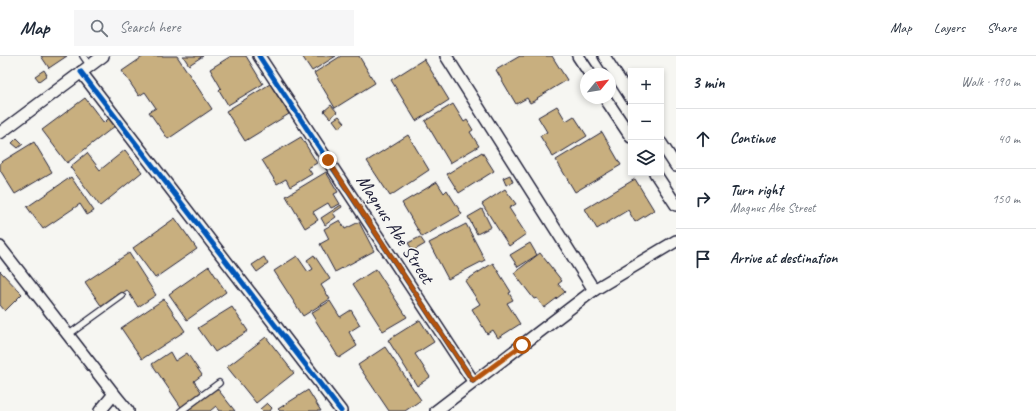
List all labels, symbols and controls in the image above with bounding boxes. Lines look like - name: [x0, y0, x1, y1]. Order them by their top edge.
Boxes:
- search box: [74, 10, 354, 46]
- text: Map: [20, 16, 50, 40]
- icon: search: [88, 17, 110, 39]
- text: Search here: [120, 18, 181, 37]
- text: Map: [890, 19, 912, 36]
- text: Layers: [934, 19, 965, 36]
- text: Share: [987, 19, 1016, 36]
- north arrow: [580, 68, 616, 104]
- map controls: [628, 68, 664, 176]
- button: +: [628, 68, 664, 104]
- text: 3 min: [692, 72, 725, 93]
- text: Walk · 190 m: [961, 74, 1020, 90]
- button: −: [628, 104, 664, 140]
- icon: ahead: [692, 128, 714, 150]
- text: Continue: [730, 129, 775, 148]
- text: 40 m: [998, 131, 1020, 147]
- button: layers: [628, 140, 664, 176]
- route end: [319, 151, 337, 169]
- street label: Magnus Abe Street: [351, 170, 440, 289]
- text: Turn right: [730, 181, 783, 200]
- icon: right: [692, 188, 714, 210]
- text: 150 m: [992, 191, 1020, 207]
- text: Magnus Abe Street: [730, 200, 816, 216]
- icon: arrive: [692, 248, 714, 270]
- text: Arrive at destination: [730, 249, 837, 268]
- route start: [513, 336, 531, 354]

